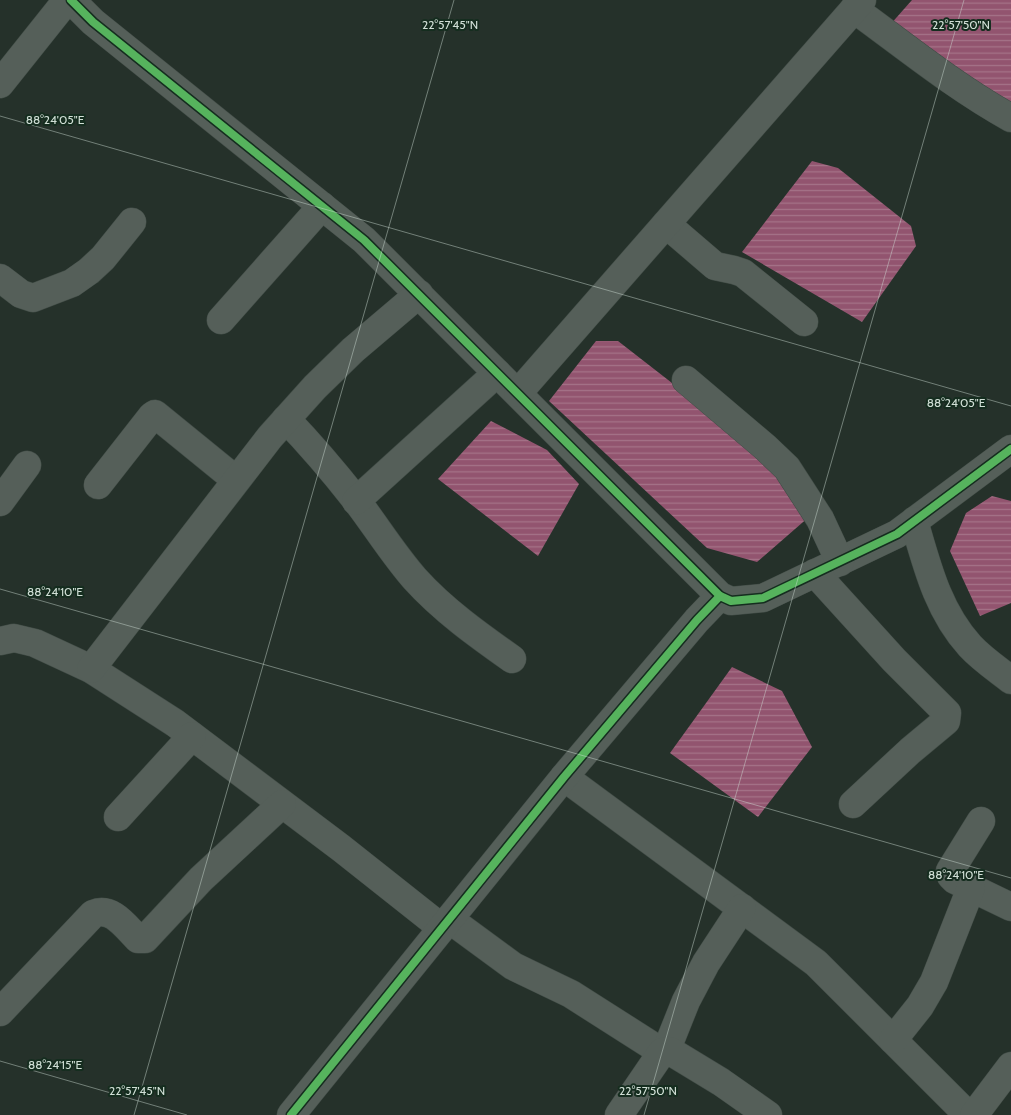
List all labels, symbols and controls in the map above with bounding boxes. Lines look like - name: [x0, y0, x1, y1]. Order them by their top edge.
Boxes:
- text: 22°57'45"N: [422, 17, 478, 32]
- text: 22°57'50"N: [932, 17, 990, 32]
- text: 88°24'05"E: [26, 112, 85, 127]
- text: 88°24'05"E: [927, 395, 986, 410]
- text: 88°24'10"E: [27, 584, 83, 599]
- text: 88°24'10"E: [928, 867, 984, 882]
- text: 88°24'15"E: [28, 1057, 82, 1072]
- text: 22°57'45"N: [109, 1083, 165, 1098]
- text: 22°57'50"N: [619, 1083, 677, 1098]

